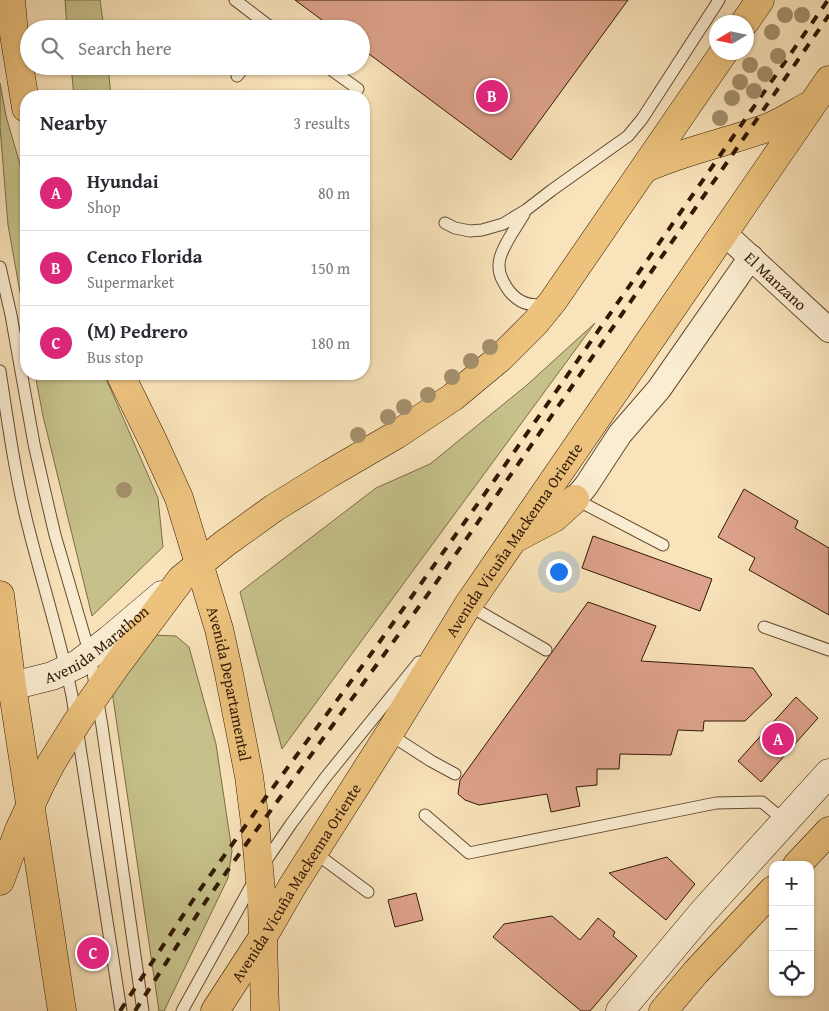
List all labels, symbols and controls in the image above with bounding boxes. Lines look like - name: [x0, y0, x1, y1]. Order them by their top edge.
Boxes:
- north arrow: [709, 15, 754, 60]
- search box: [20, 20, 370, 75]
- icon: search: [38, 34, 66, 62]
- text: Search here: [78, 34, 172, 62]
- pin: B: [476, 77, 508, 115]
- text: Nearby: [40, 107, 107, 138]
- text: 3 results: [293, 111, 350, 135]
- text: Hyundai: [87, 167, 159, 195]
- text: A: [51, 181, 61, 205]
- text: 80 m: [318, 181, 350, 205]
- text: Shop: [87, 195, 121, 219]
- text: Cenco Florida: [87, 242, 202, 270]
- street label: El Manzano: [739, 246, 812, 316]
- text: B: [51, 256, 61, 280]
- text: 150 m: [310, 256, 350, 280]
- text: Supermarket: [87, 270, 174, 294]
- text: (M) Pedrero: [87, 317, 188, 345]
- text: C: [51, 331, 61, 355]
- text: 180 m: [310, 331, 350, 355]
- text: Bus stop: [87, 345, 143, 369]
- street label: Avenida Vicuña Mackenna Oriente: [439, 438, 588, 642]
- your location: [546, 559, 572, 585]
- street label: Avenida Marathon: [42, 599, 154, 689]
- street label: Avenida Departamental: [201, 603, 258, 764]
- pin: A: [762, 720, 794, 758]
- street label: Avenida Vicuña Mackenna Oriente: [225, 778, 367, 987]
- map controls: [769, 861, 814, 996]
- button: +: [769, 861, 814, 906]
- button: −: [769, 906, 814, 951]
- pin: C: [77, 934, 109, 972]
- button: locate: [769, 951, 814, 996]

